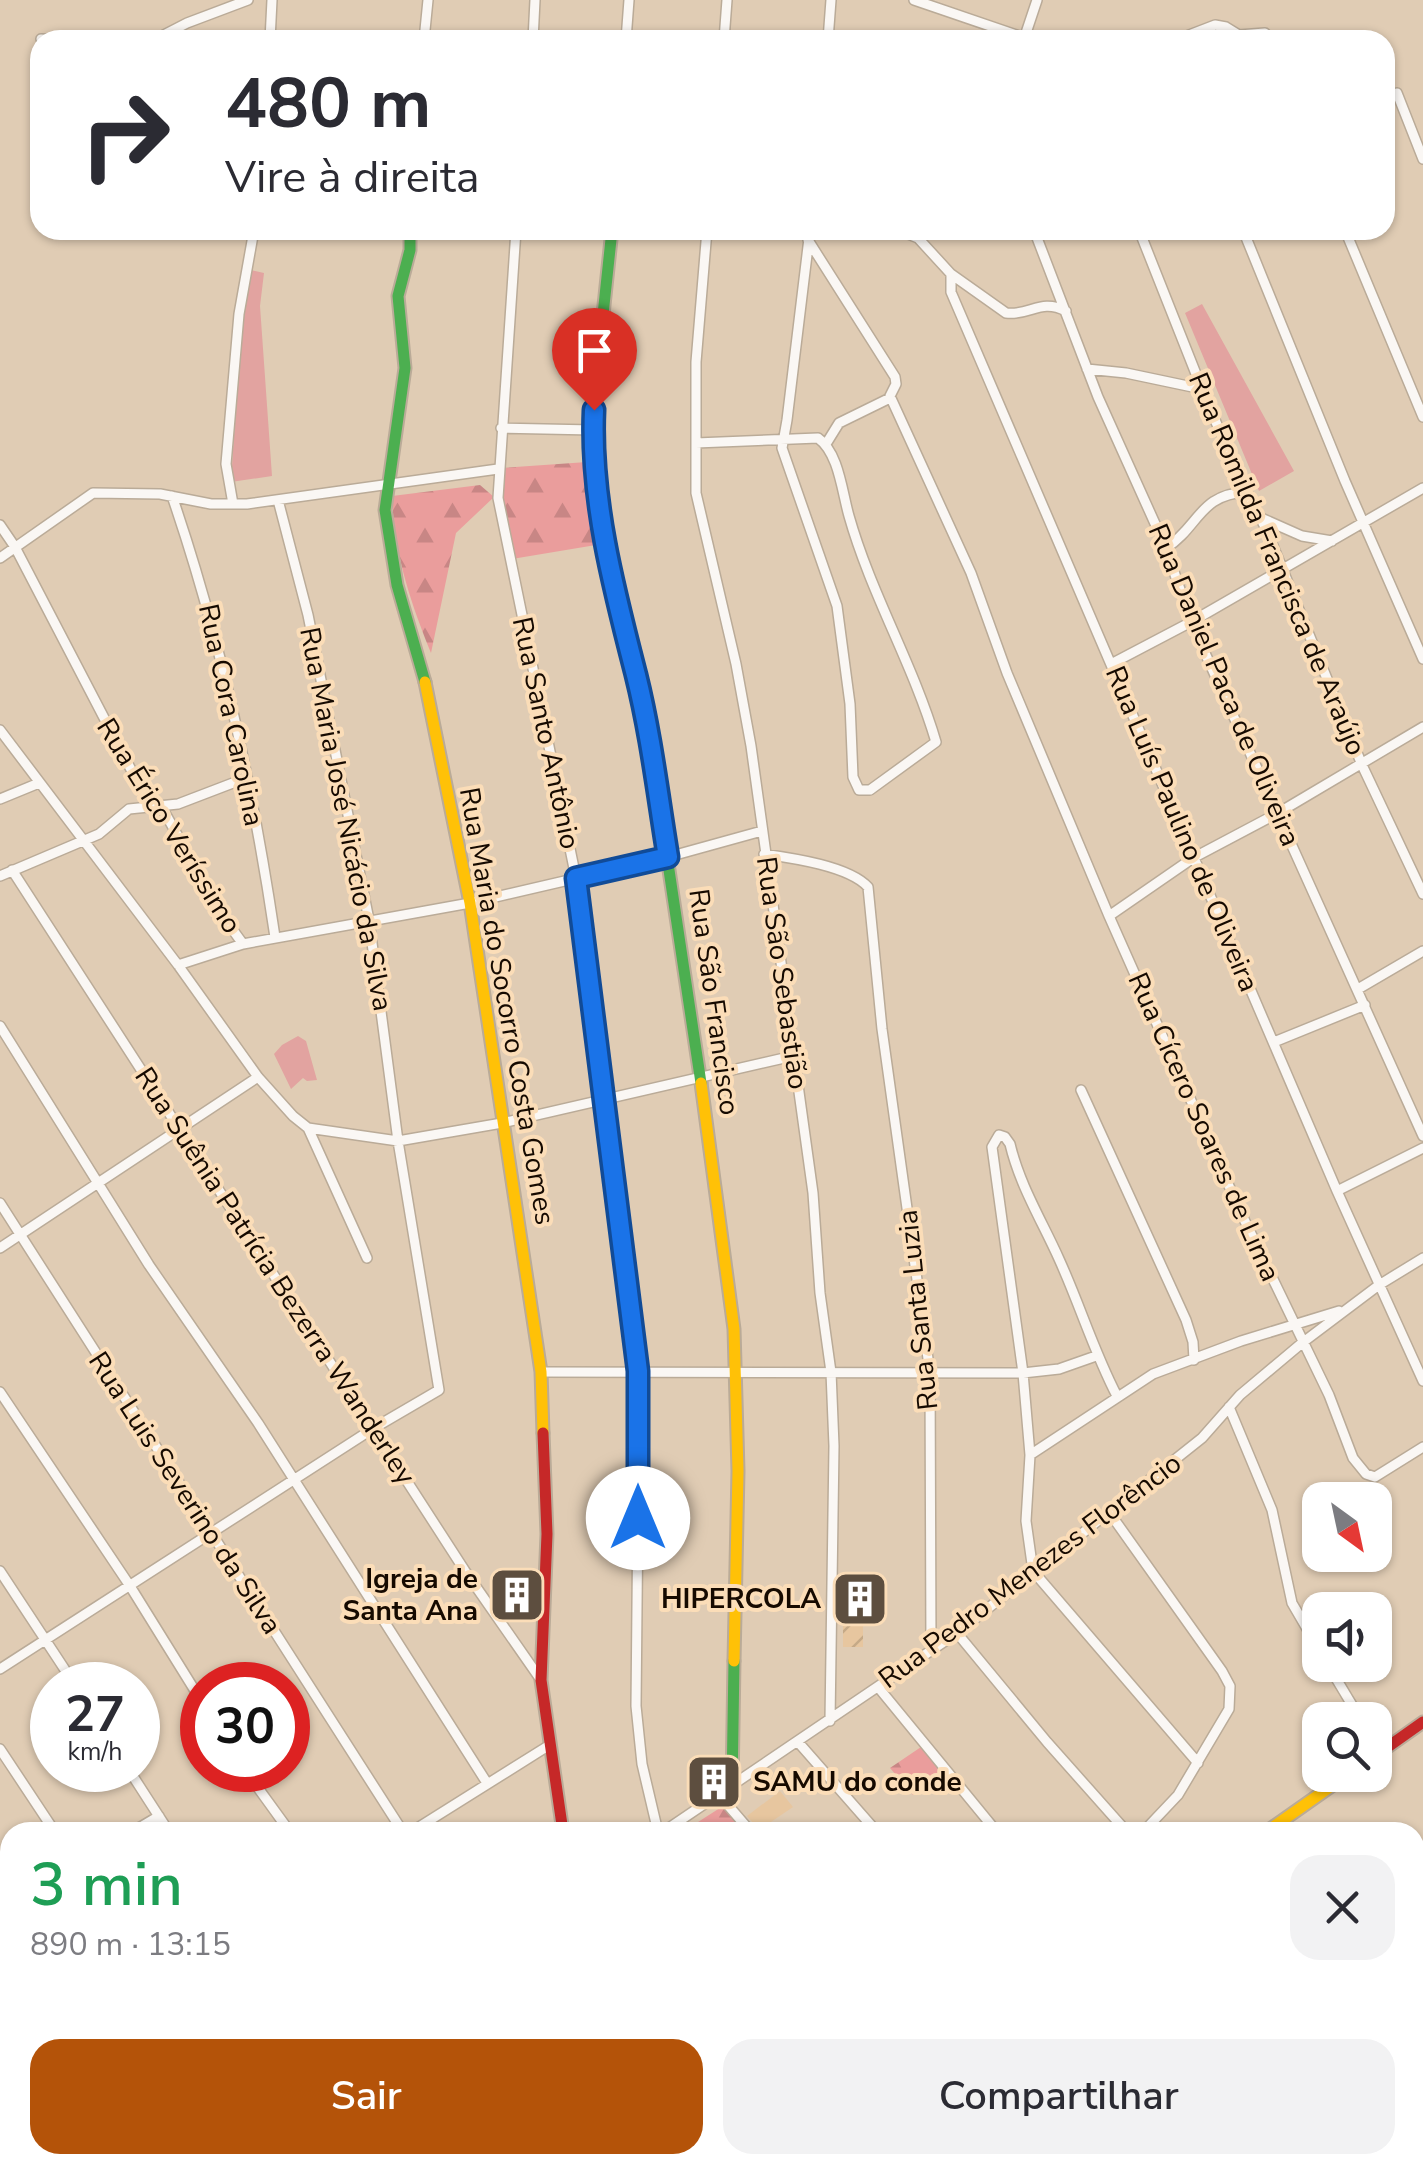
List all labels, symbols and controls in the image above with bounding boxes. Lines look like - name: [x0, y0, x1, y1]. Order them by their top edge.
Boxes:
- text: 480 m: [225, 56, 431, 152]
- icon: right: [60, 70, 190, 200]
- text: Vire à direita: [225, 147, 480, 208]
- pin: [552, 308, 637, 411]
- icon: arrive: [567, 323, 622, 378]
- street label: Rua Romilda Francisca de Araújo: [1179, 367, 1375, 761]
- street label: Rua Daniel Paca de Oliveira: [1139, 518, 1309, 852]
- street label: Rua Cora Carolina: [189, 601, 273, 829]
- street label: Rua Santo Antônio: [503, 613, 589, 853]
- street label: Rua Maria José Nicácio da Silva: [290, 624, 402, 1014]
- street label: Rua Luís Paulino de Oliveira: [1096, 660, 1268, 998]
- street label: Rua Érico Veríssimo: [87, 711, 251, 941]
- street label: Rua Maria do Socorro Costa Gomes: [450, 784, 564, 1228]
- street label: Rua São Sebastião: [747, 854, 817, 1092]
- street label: Rua São Francisco: [679, 886, 749, 1118]
- street label: Rua Cícero Soares de Lima: [1119, 967, 1289, 1287]
- street label: Rua Suênia Patrícia Bezerra Wanderley: [126, 1060, 425, 1492]
- street label: Rua Santa Luzia: [889, 1208, 947, 1412]
- street label: Rua Luis Severino da Silva: [79, 1344, 291, 1642]
- street label: Rua Pedro Menezes Florêncio: [871, 1444, 1189, 1698]
- position arrow: [586, 1466, 690, 1570]
- north arrow: [1302, 1482, 1392, 1572]
- map controls: [1302, 1482, 1392, 1792]
- place label: Igreja de Santa Ana: [342, 1560, 478, 1630]
- building icon: Igreja de Santa Ana: [487, 1565, 547, 1625]
- building icon: HIPERCOLA: [830, 1569, 890, 1629]
- place label: HIPERCOLA: [661, 1580, 821, 1618]
- button: sound: [1302, 1592, 1392, 1682]
- speed limit sign: 30: [180, 1662, 310, 1792]
- text: 27: [65, 1680, 125, 1749]
- button: search: [1302, 1702, 1392, 1792]
- text: km/h: [67, 1735, 123, 1769]
- building icon: SAMU do conde: [684, 1752, 744, 1812]
- place label: SAMU do conde: [753, 1763, 962, 1801]
- text: 3 min: [30, 1844, 183, 1926]
- button: close: [1290, 1855, 1395, 1960]
- text: 890 m · 13:15: [30, 1923, 231, 1966]
- button: Sair: [30, 2039, 703, 2154]
- button: Compartilhar: [723, 2039, 1395, 2154]

